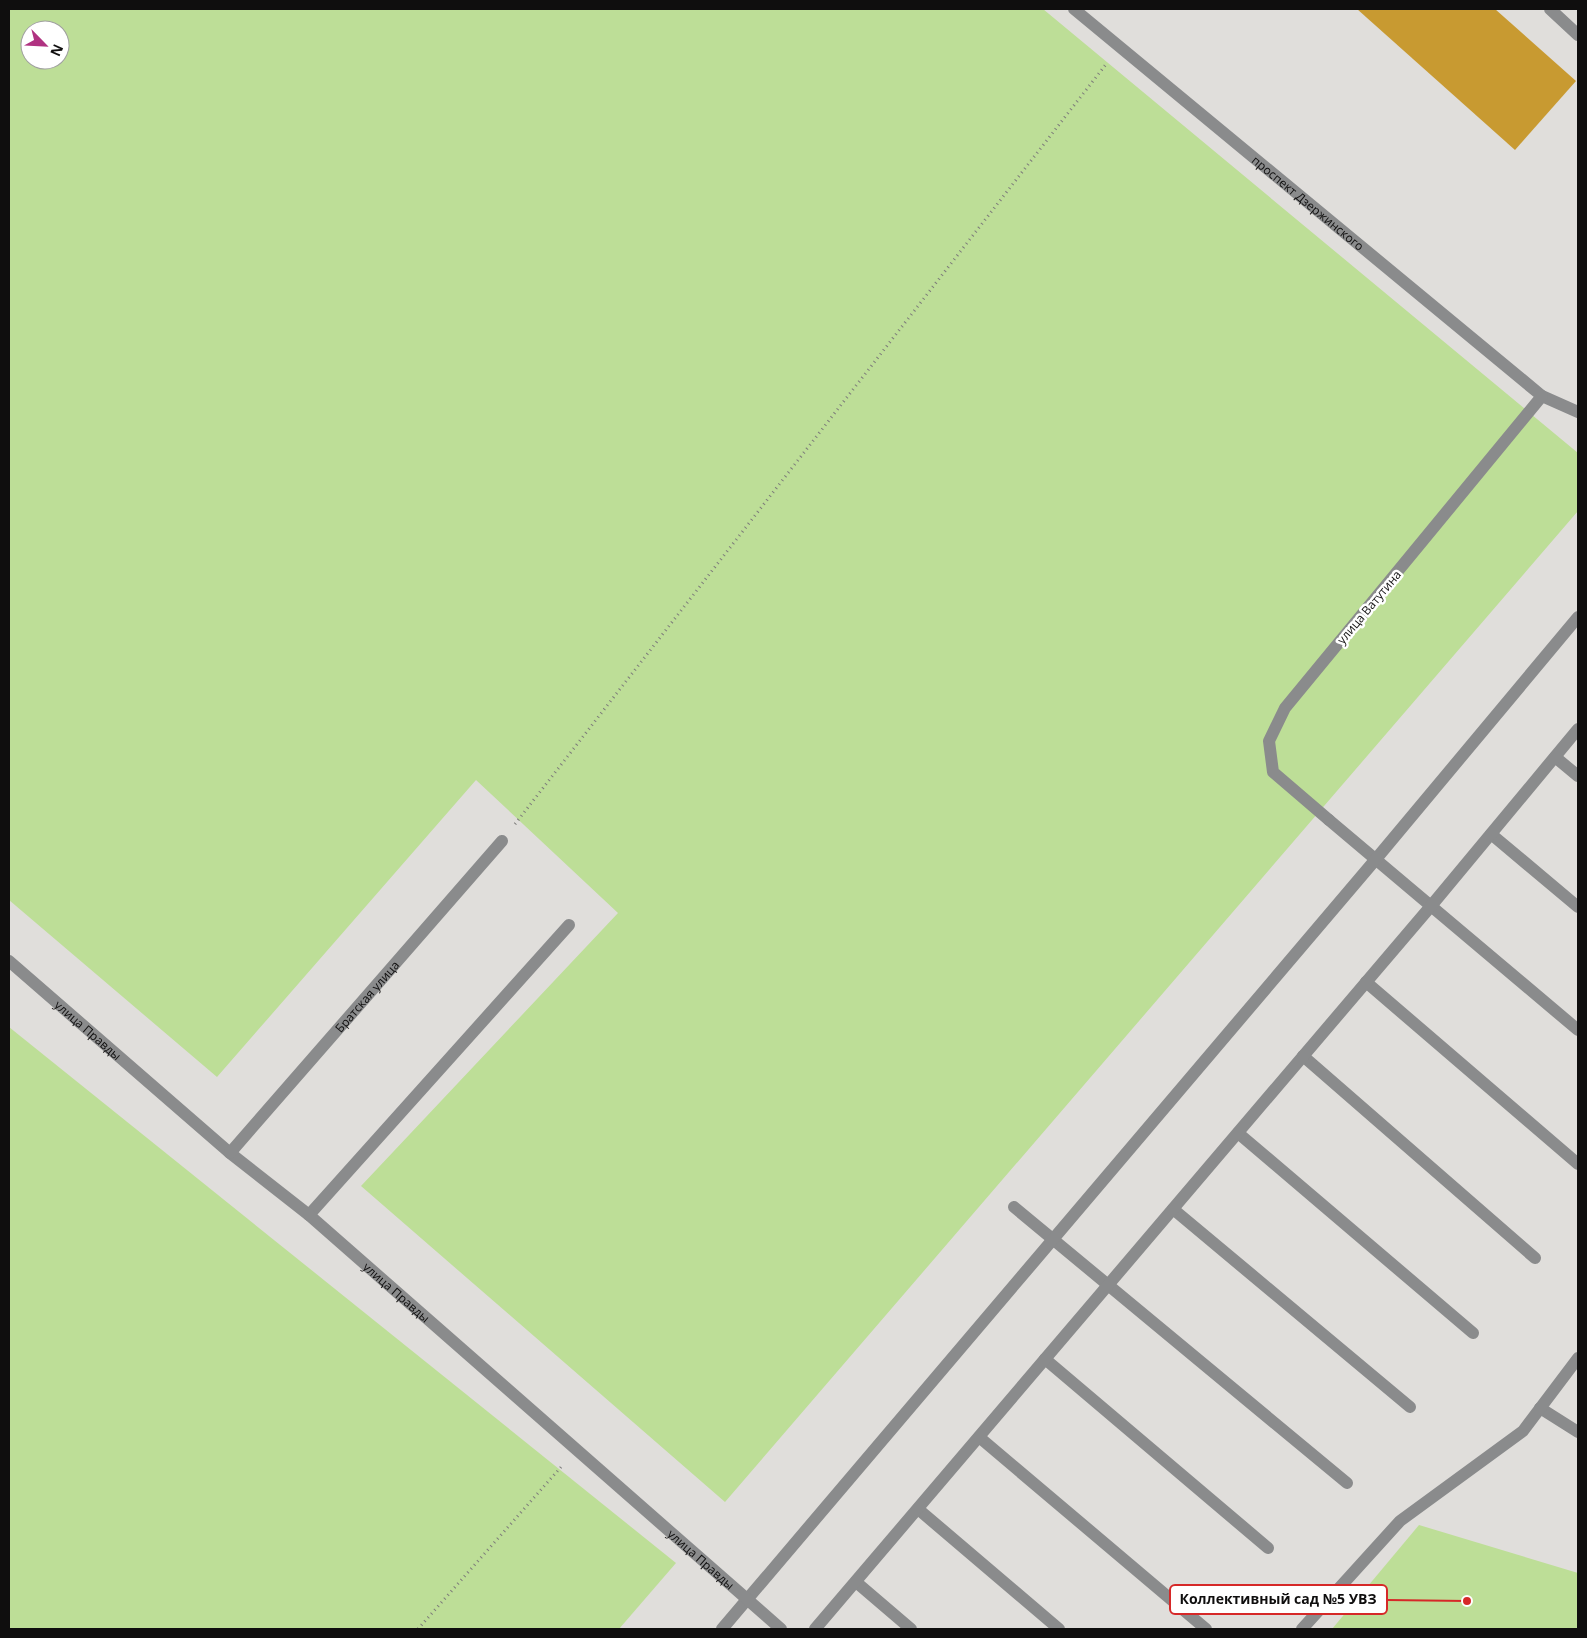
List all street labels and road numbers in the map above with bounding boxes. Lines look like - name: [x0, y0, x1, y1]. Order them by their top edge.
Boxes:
- street label: проспект Дзержинского: [1249, 151, 1368, 254]
- street label: улица Ватутина: [1333, 567, 1405, 647]
- street label: Братская улица: [331, 957, 403, 1036]
- street label: улица Правды: [51, 996, 125, 1064]
- street label: улица Правды: [360, 1258, 434, 1326]
- street label: улица Правды: [664, 1525, 738, 1593]

